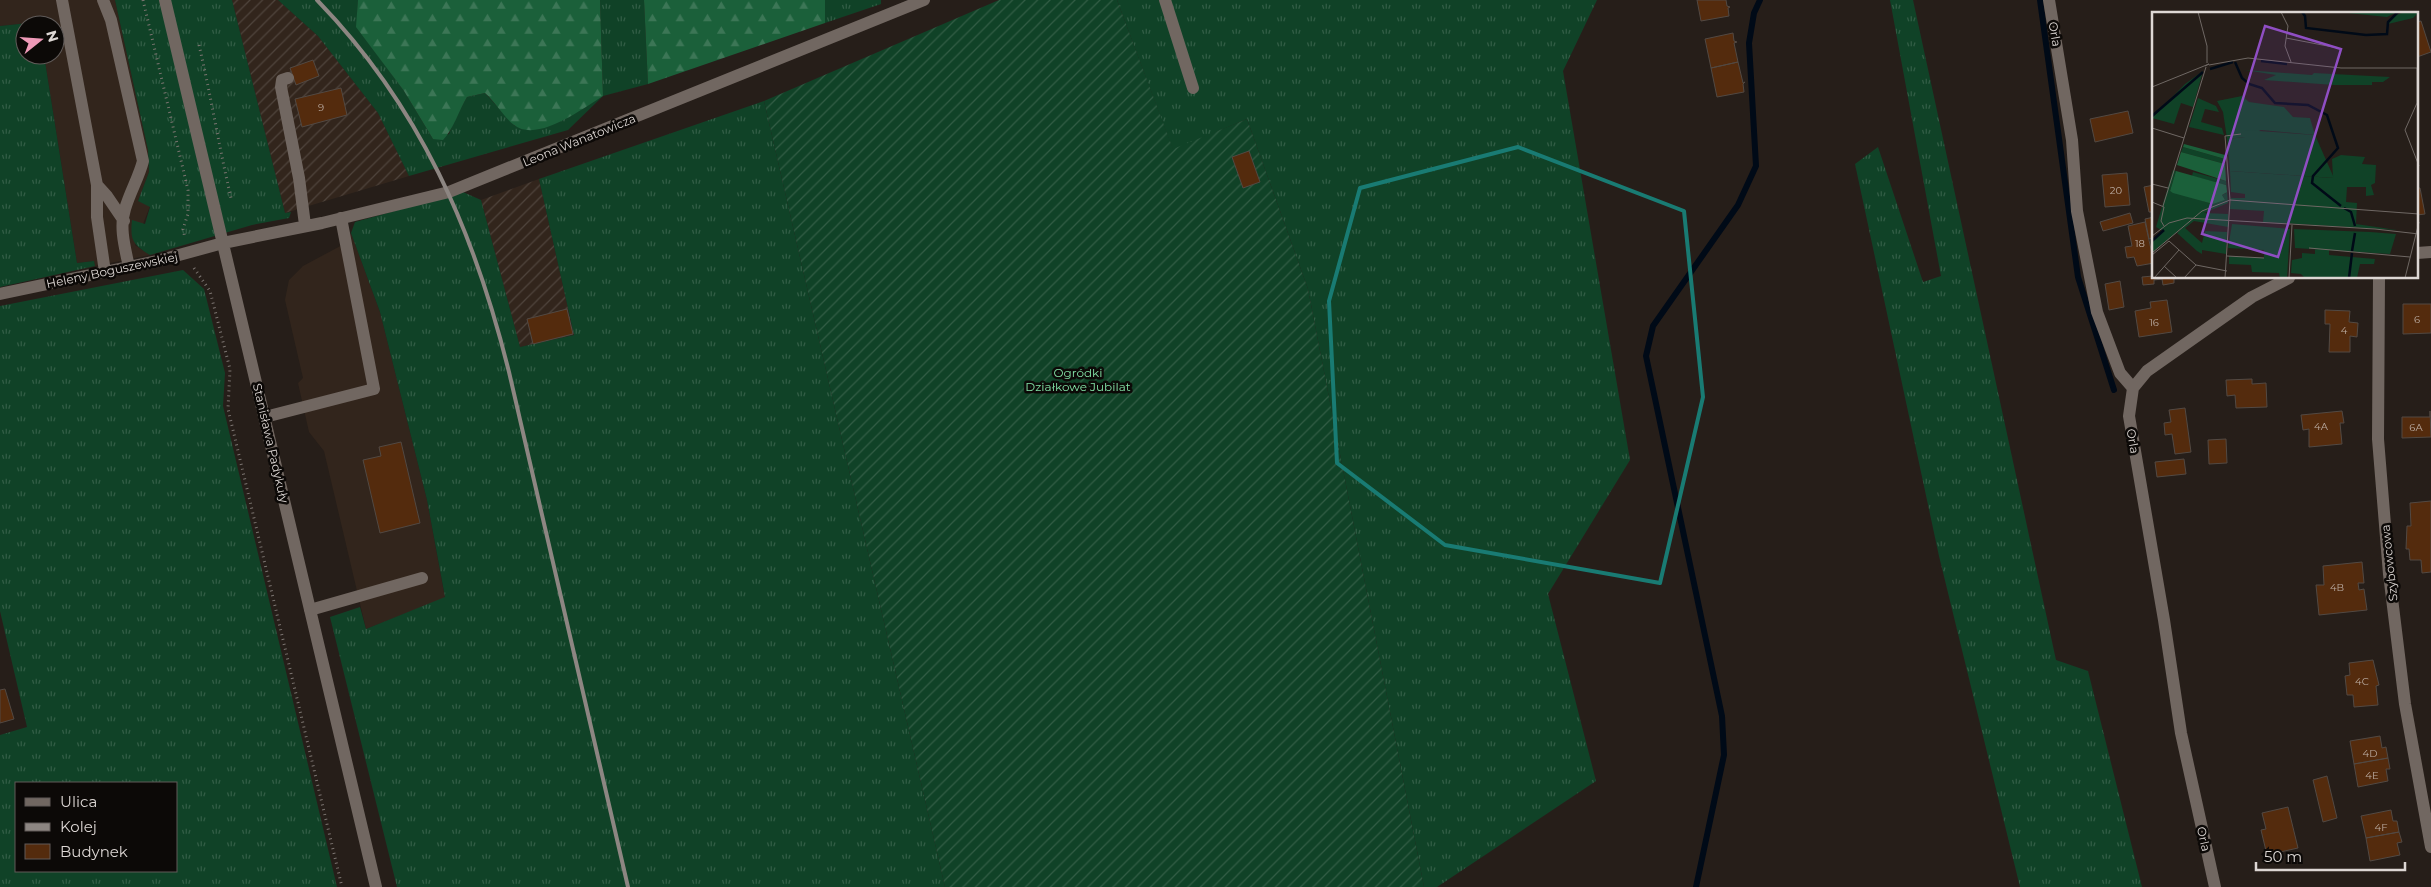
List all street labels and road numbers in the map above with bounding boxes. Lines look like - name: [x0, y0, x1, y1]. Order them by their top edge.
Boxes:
- street label: Orla: [2045, 20, 2065, 48]
- street label: Leona Wanatowicza: [520, 110, 638, 170]
- street label: Heleny Boguszewskiej: [45, 249, 179, 291]
- street label: Stanisława Padykuły: [250, 382, 292, 505]
- street label: Orla: [2123, 427, 2143, 455]
- street label: Szybowcowa: [2378, 524, 2400, 602]
- street label: Orla: [2194, 825, 2214, 853]

